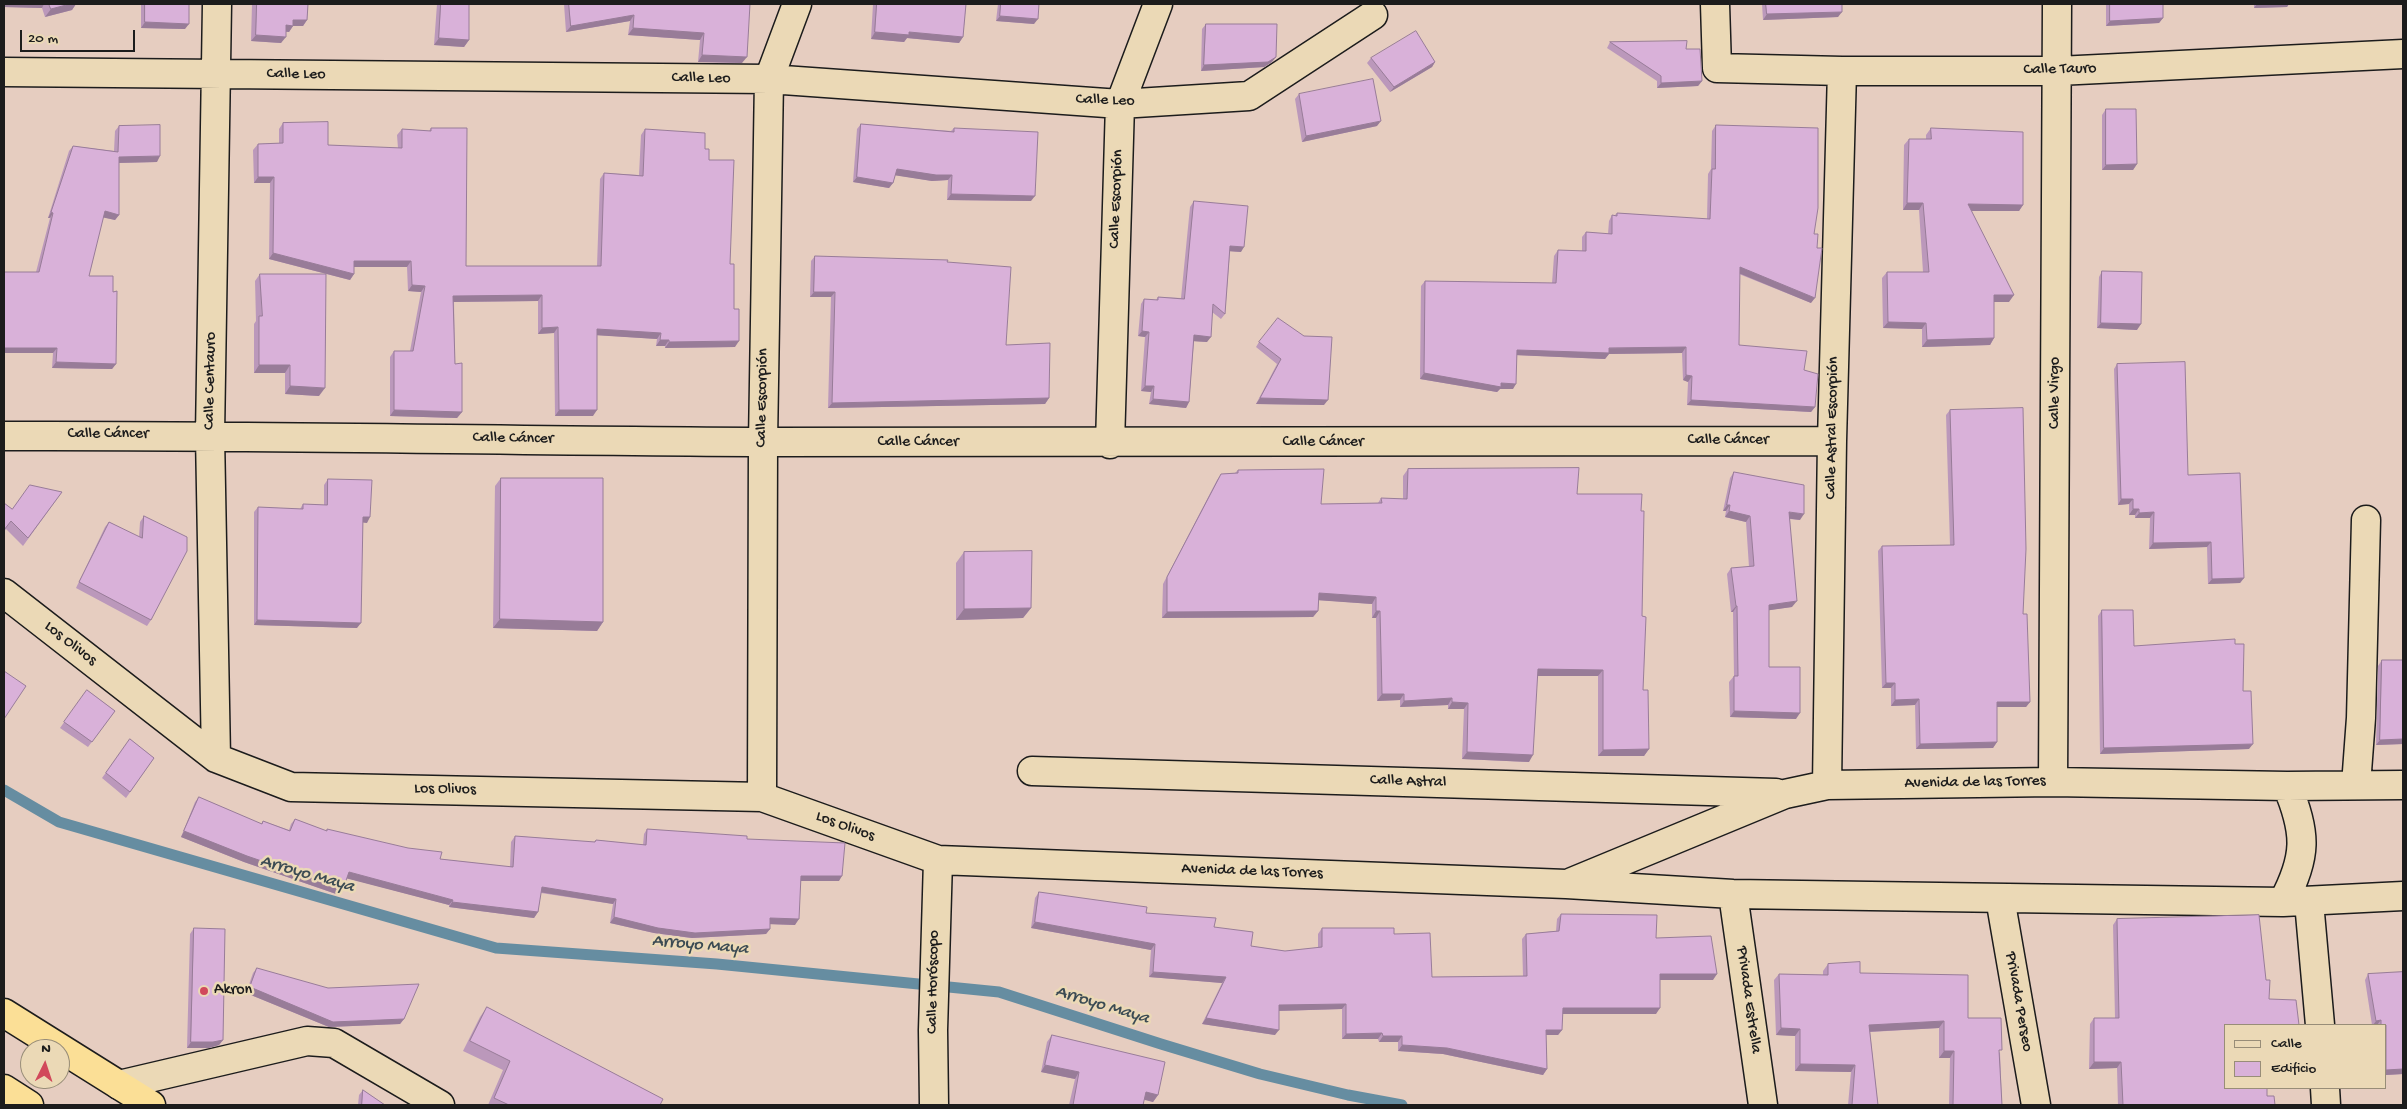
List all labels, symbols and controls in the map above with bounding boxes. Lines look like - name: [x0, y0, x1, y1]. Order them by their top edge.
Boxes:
- scale bar: [22, 20, 138, 52]
- text: 20 m: [28, 30, 58, 48]
- street label: Calle Tauro: [2023, 60, 2097, 80]
- street label: Calle Leo: [266, 65, 326, 85]
- street label: Calle Leo: [671, 69, 731, 89]
- street label: Calle Leo: [1075, 90, 1135, 112]
- street label: Calle Escorpión: [1106, 149, 1128, 249]
- street label: Calle Centauro: [201, 332, 221, 430]
- street label: Calle Escorpión: [753, 348, 773, 448]
- street label: Calle Astral Escorpión: [1822, 356, 1844, 500]
- street label: Calle Virgo: [2046, 357, 2066, 429]
- street label: Calle Cáncer: [67, 425, 149, 445]
- street label: Calle Cáncer: [472, 429, 554, 449]
- street label: Calle Cáncer: [1687, 431, 1769, 451]
- street label: Calle Cáncer: [877, 433, 959, 453]
- street label: Calle Cáncer: [1282, 433, 1364, 453]
- street label: Los Olivos: [40, 617, 100, 671]
- street label: Calle Astral: [1369, 771, 1447, 793]
- street label: Avenida de las Torres: [1904, 772, 2046, 794]
- street label: Los Olivos: [414, 780, 476, 800]
- street label: Los Olivos: [813, 807, 877, 847]
- water label: Arroyo Maya: [258, 851, 356, 899]
- street label: Avenida de las Torres: [1181, 860, 1323, 884]
- street label: Calle Horóscopo: [923, 930, 945, 1034]
- water label: Arroyo Maya: [651, 931, 749, 961]
- street label: Privada Estrella: [1731, 945, 1765, 1055]
- street label: Privada Perseo: [2000, 951, 2036, 1053]
- place label: Akron: [214, 981, 252, 1001]
- water label: Arroyo Maya: [1053, 982, 1151, 1030]
- marker: Akron: [198, 985, 210, 997]
- legend: [2224, 1024, 2387, 1089]
- text: Calle: [2271, 1035, 2302, 1053]
- north arrow: [20, 1039, 70, 1089]
- text: N: [41, 1041, 51, 1058]
- text: Edificio: [2271, 1060, 2316, 1078]

